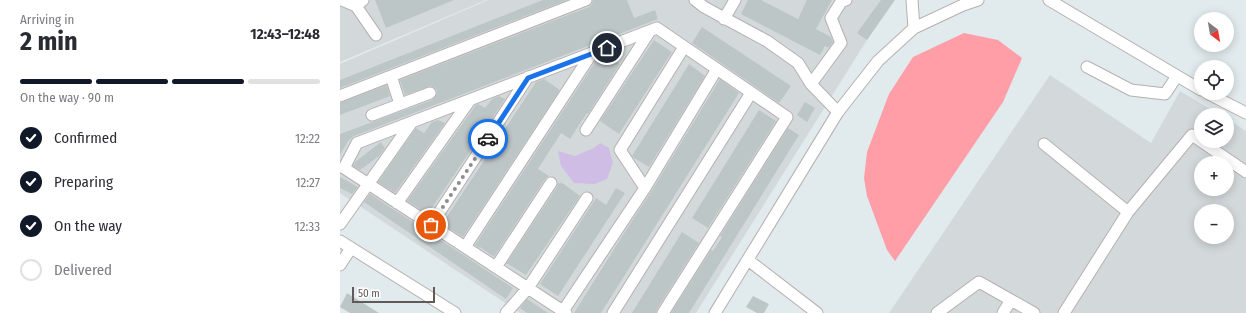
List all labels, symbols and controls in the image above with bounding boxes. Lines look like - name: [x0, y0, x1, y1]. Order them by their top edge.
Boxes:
- text: Arriving in: [20, 12, 74, 27]
- north arrow: [1194, 12, 1234, 52]
- map controls: [1194, 12, 1234, 244]
- text: 12:43–12:48: [250, 25, 320, 43]
- text: 2 min: [20, 26, 78, 57]
- pin: [590, 31, 624, 65]
- icon: home: [596, 37, 618, 59]
- button: locate: [1194, 60, 1234, 100]
- text: On the way · 90 m: [20, 90, 114, 105]
- button: layers: [1194, 108, 1234, 148]
- courier: [468, 119, 508, 159]
- icon: check: [20, 127, 42, 149]
- icon: car: [477, 128, 499, 150]
- text: Confirmed: [54, 129, 117, 147]
- text: 12:22: [295, 131, 320, 146]
- button: +: [1194, 156, 1234, 196]
- icon: check: [20, 171, 42, 193]
- text: Preparing: [54, 173, 113, 191]
- text: 12:27: [296, 175, 320, 190]
- button: −: [1194, 204, 1234, 244]
- pin: [414, 208, 448, 242]
- icon: bag: [420, 214, 442, 236]
- icon: check: [20, 215, 42, 237]
- text: On the way: [54, 217, 122, 235]
- text: 12:33: [295, 219, 320, 234]
- text: Delivered: [54, 261, 112, 279]
- scale bar: [352, 285, 435, 304]
- text: 50 m: [358, 287, 380, 300]

